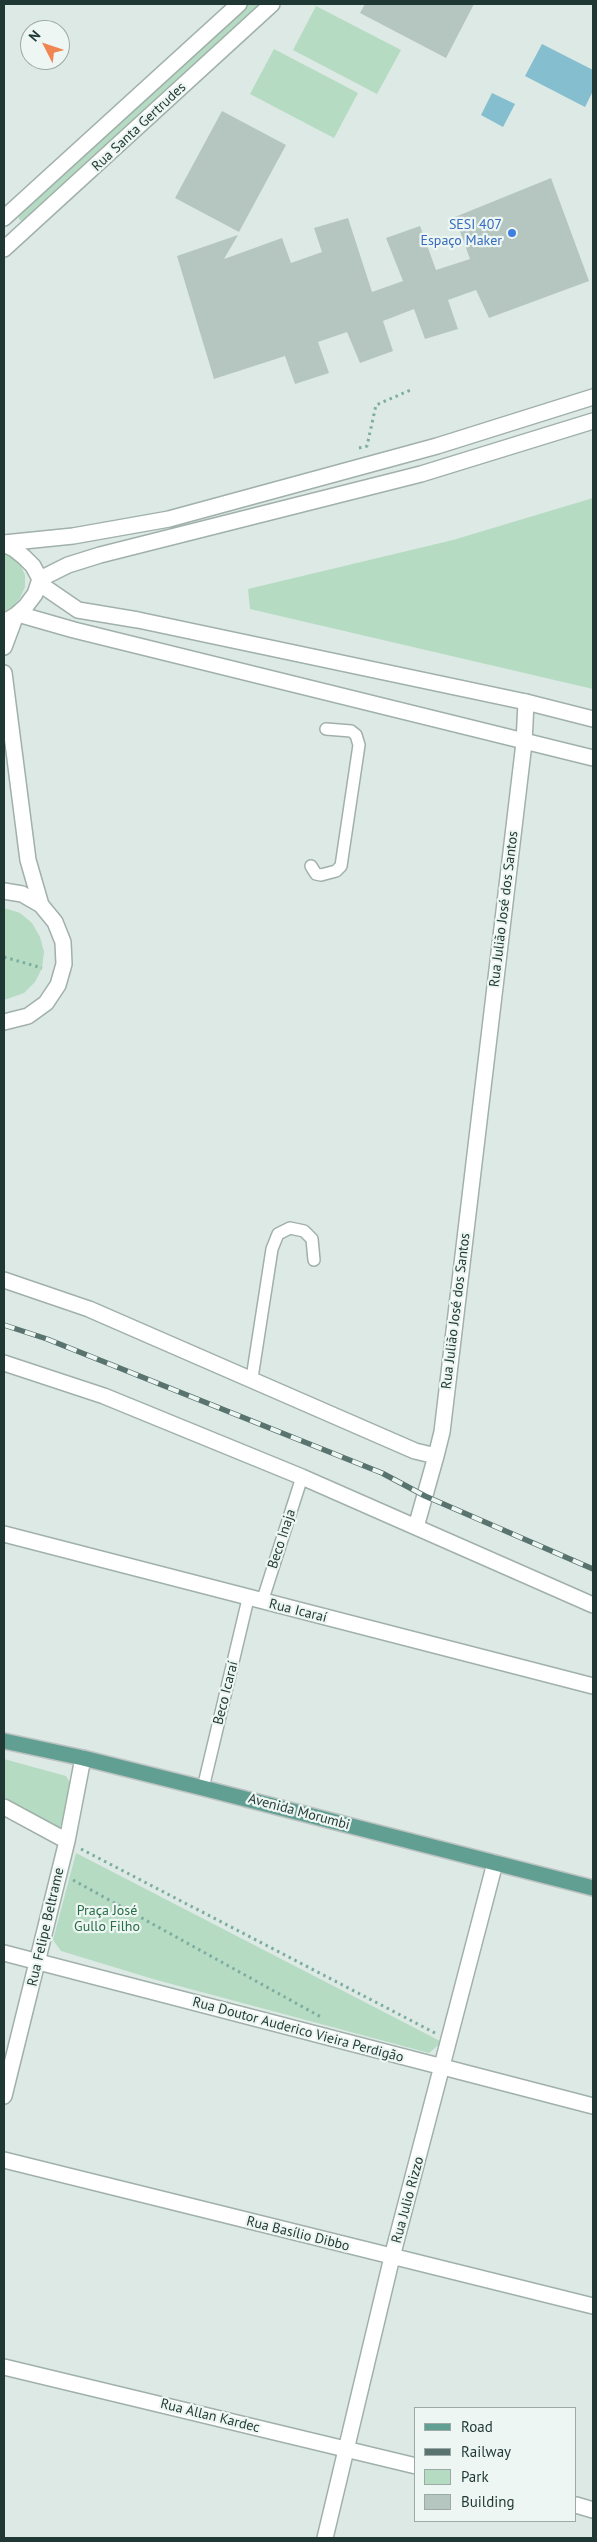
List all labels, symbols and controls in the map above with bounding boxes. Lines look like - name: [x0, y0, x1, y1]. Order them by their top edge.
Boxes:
- north arrow: [20, 20, 70, 70]
- text: N: [25, 26, 44, 45]
- street label: Rua Santa Gertrudes: [89, 79, 189, 175]
- place label: SESI 407 Espaço Maker: [420, 217, 502, 250]
- marker: SESI 407 Espaço Maker: [506, 227, 518, 239]
- street label: Rua Julião José dos Santos: [486, 830, 522, 988]
- street label: Rua Julião José dos Santos: [438, 1232, 474, 1390]
- street label: Beco Inaja: [264, 1507, 300, 1571]
- street label: Rua Icaraí: [267, 1596, 329, 1626]
- street label: Beco Icaraí: [210, 1659, 242, 1727]
- street label: Avenida Morumbi: [246, 1790, 352, 1834]
- street label: Rua Felipe Beltrame: [24, 1866, 68, 1988]
- park label: Praça José Gullo Filho: [74, 1903, 140, 1935]
- street label: Rua Doutor Auderico Vieira Perdigão: [191, 1994, 405, 2066]
- street label: Rua Julio Rizzo: [388, 2155, 428, 2245]
- street label: Rua Basílio Dibbo: [245, 2213, 351, 2255]
- street label: Rua Allan Kardec: [159, 2396, 261, 2436]
- legend: [414, 2407, 577, 2522]
- text: Road: [461, 2417, 493, 2436]
- text: Railway: [461, 2442, 511, 2461]
- text: Park: [461, 2467, 489, 2486]
- text: Building: [461, 2492, 515, 2511]

